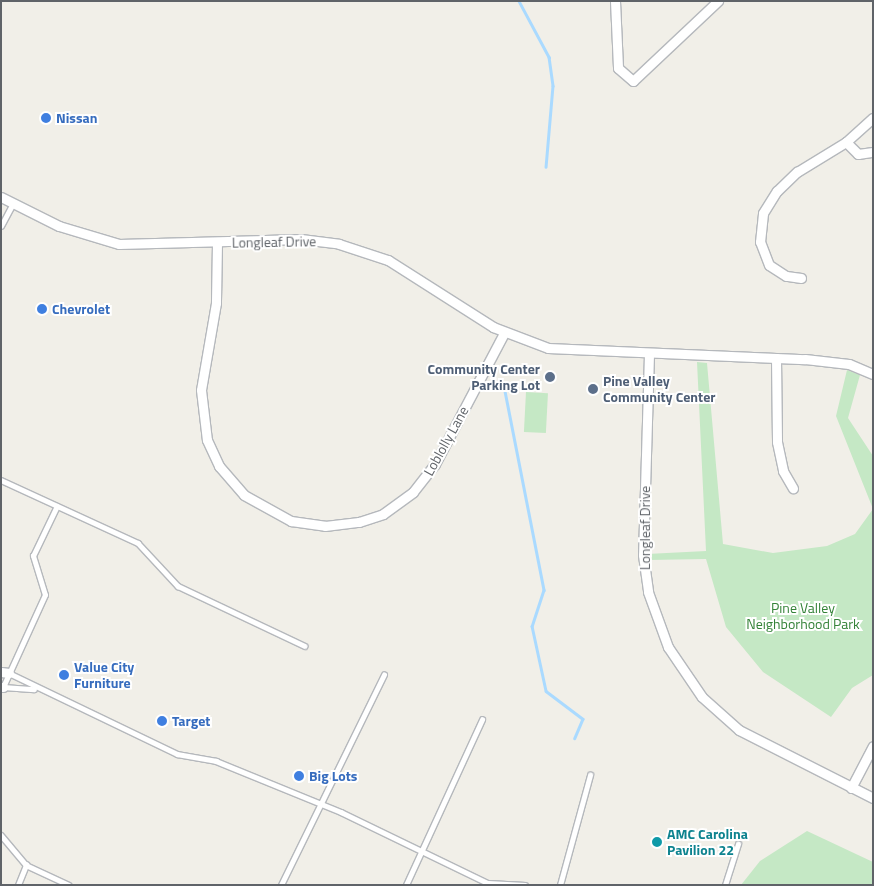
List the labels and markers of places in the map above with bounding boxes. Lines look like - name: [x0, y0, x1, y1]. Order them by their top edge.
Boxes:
- place label: Nissan: [56, 110, 97, 126]
- marker: Nissan: [40, 112, 52, 124]
- place label: Chevrolet: [52, 301, 110, 317]
- marker: Chevrolet: [36, 303, 48, 315]
- place label: Community Center Parking Lot: [427, 361, 540, 394]
- marker: Community Center Parking Lot: [544, 371, 556, 383]
- place label: Pine Valley Community Center: [603, 373, 716, 406]
- marker: Pine Valley Community Center: [587, 383, 599, 395]
- place label: Value City Furniture: [74, 659, 134, 692]
- marker: Value City Furniture: [58, 669, 70, 681]
- place label: Target: [172, 713, 210, 729]
- marker: Target: [156, 715, 168, 727]
- place label: Big Lots: [309, 768, 357, 784]
- marker: Big Lots: [293, 770, 305, 782]
- place label: AMC Carolina Pavilion 22: [667, 826, 748, 859]
- marker: AMC Carolina Pavilion 22: [651, 836, 663, 848]

